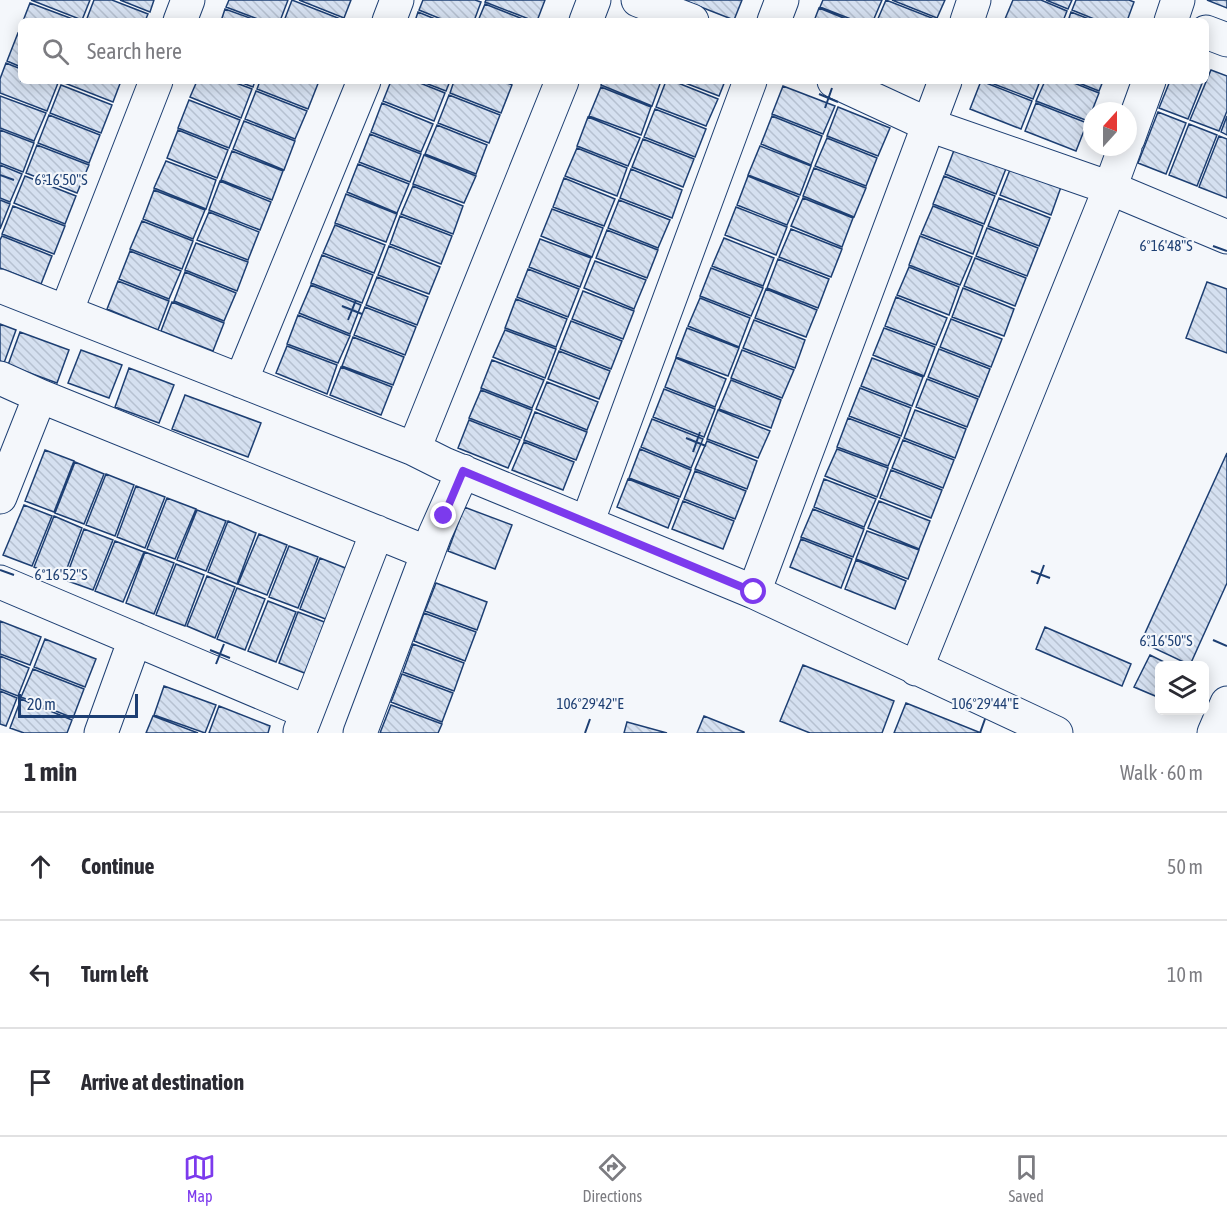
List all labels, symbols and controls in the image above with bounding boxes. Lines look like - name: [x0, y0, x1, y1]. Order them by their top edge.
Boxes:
- search box: [18, 18, 1209, 84]
- icon: search: [39, 35, 72, 68]
- text: Search here: [87, 38, 182, 64]
- north arrow: [1083, 102, 1137, 156]
- text: 6°16'50"S: [34, 171, 88, 188]
- text: 6°16'48"S: [1139, 237, 1193, 254]
- route end: [430, 502, 456, 528]
- text: 6°16'52"S: [34, 566, 88, 583]
- route start: [740, 578, 766, 604]
- text: 6°16'50"S: [1139, 632, 1193, 649]
- map controls: [1155, 661, 1209, 715]
- button: layers: [1155, 661, 1209, 715]
- scale bar: [18, 691, 138, 718]
- text: 20 m: [27, 695, 56, 713]
- text: 106°29'42"E: [556, 695, 624, 712]
- text: 106°29'44"E: [951, 695, 1019, 712]
- text: 1 min: [24, 757, 77, 787]
- text: Walk · 60 m: [1120, 761, 1203, 784]
- icon: ahead: [24, 850, 57, 883]
- text: Continue: [81, 853, 155, 879]
- text: 50 m: [1167, 855, 1203, 878]
- icon: left: [24, 958, 57, 991]
- text: Turn left: [81, 961, 148, 987]
- text: 10 m: [1167, 963, 1203, 986]
- icon: arrive: [24, 1066, 57, 1099]
- text: Arrive at destination: [81, 1069, 244, 1095]
- tab: Map: [183, 1151, 216, 1205]
- tab: Directions: [582, 1151, 642, 1205]
- tab: Saved: [1008, 1151, 1044, 1205]

